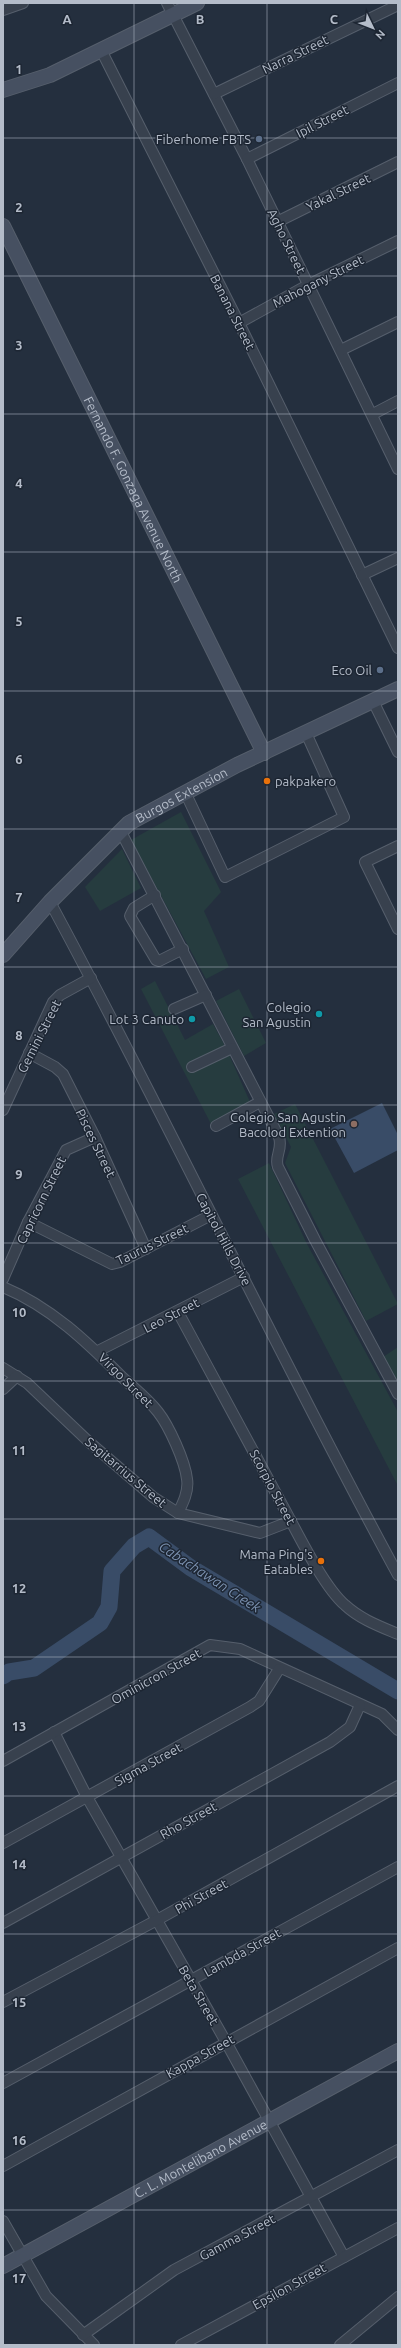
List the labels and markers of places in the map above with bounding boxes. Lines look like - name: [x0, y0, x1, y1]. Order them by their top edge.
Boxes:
- place label: Fiberhome FBTS: [156, 132, 251, 146]
- marker: Fiberhome FBTS: [254, 134, 264, 144]
- place label: Eco Oil: [331, 663, 373, 677]
- marker: Eco Oil: [375, 665, 385, 675]
- place label: pakpakero: [275, 774, 336, 788]
- marker: pakpakero: [262, 776, 272, 786]
- place label: Colegio San Agustin: [242, 1000, 311, 1029]
- marker: Colegio San Agustin: [314, 1009, 324, 1019]
- place label: Lot 3 Canuto: [109, 1012, 184, 1026]
- marker: Lot 3 Canuto: [187, 1014, 197, 1024]
- place label: Colegio San Agustin Bacolod Extention: [230, 1110, 346, 1139]
- marker: Colegio San Agustin Bacolod Extention: [349, 1119, 359, 1129]
- place label: Mama Ping's Eatables: [240, 1547, 313, 1576]
- marker: Mama Ping's Eatables: [316, 1556, 326, 1566]

